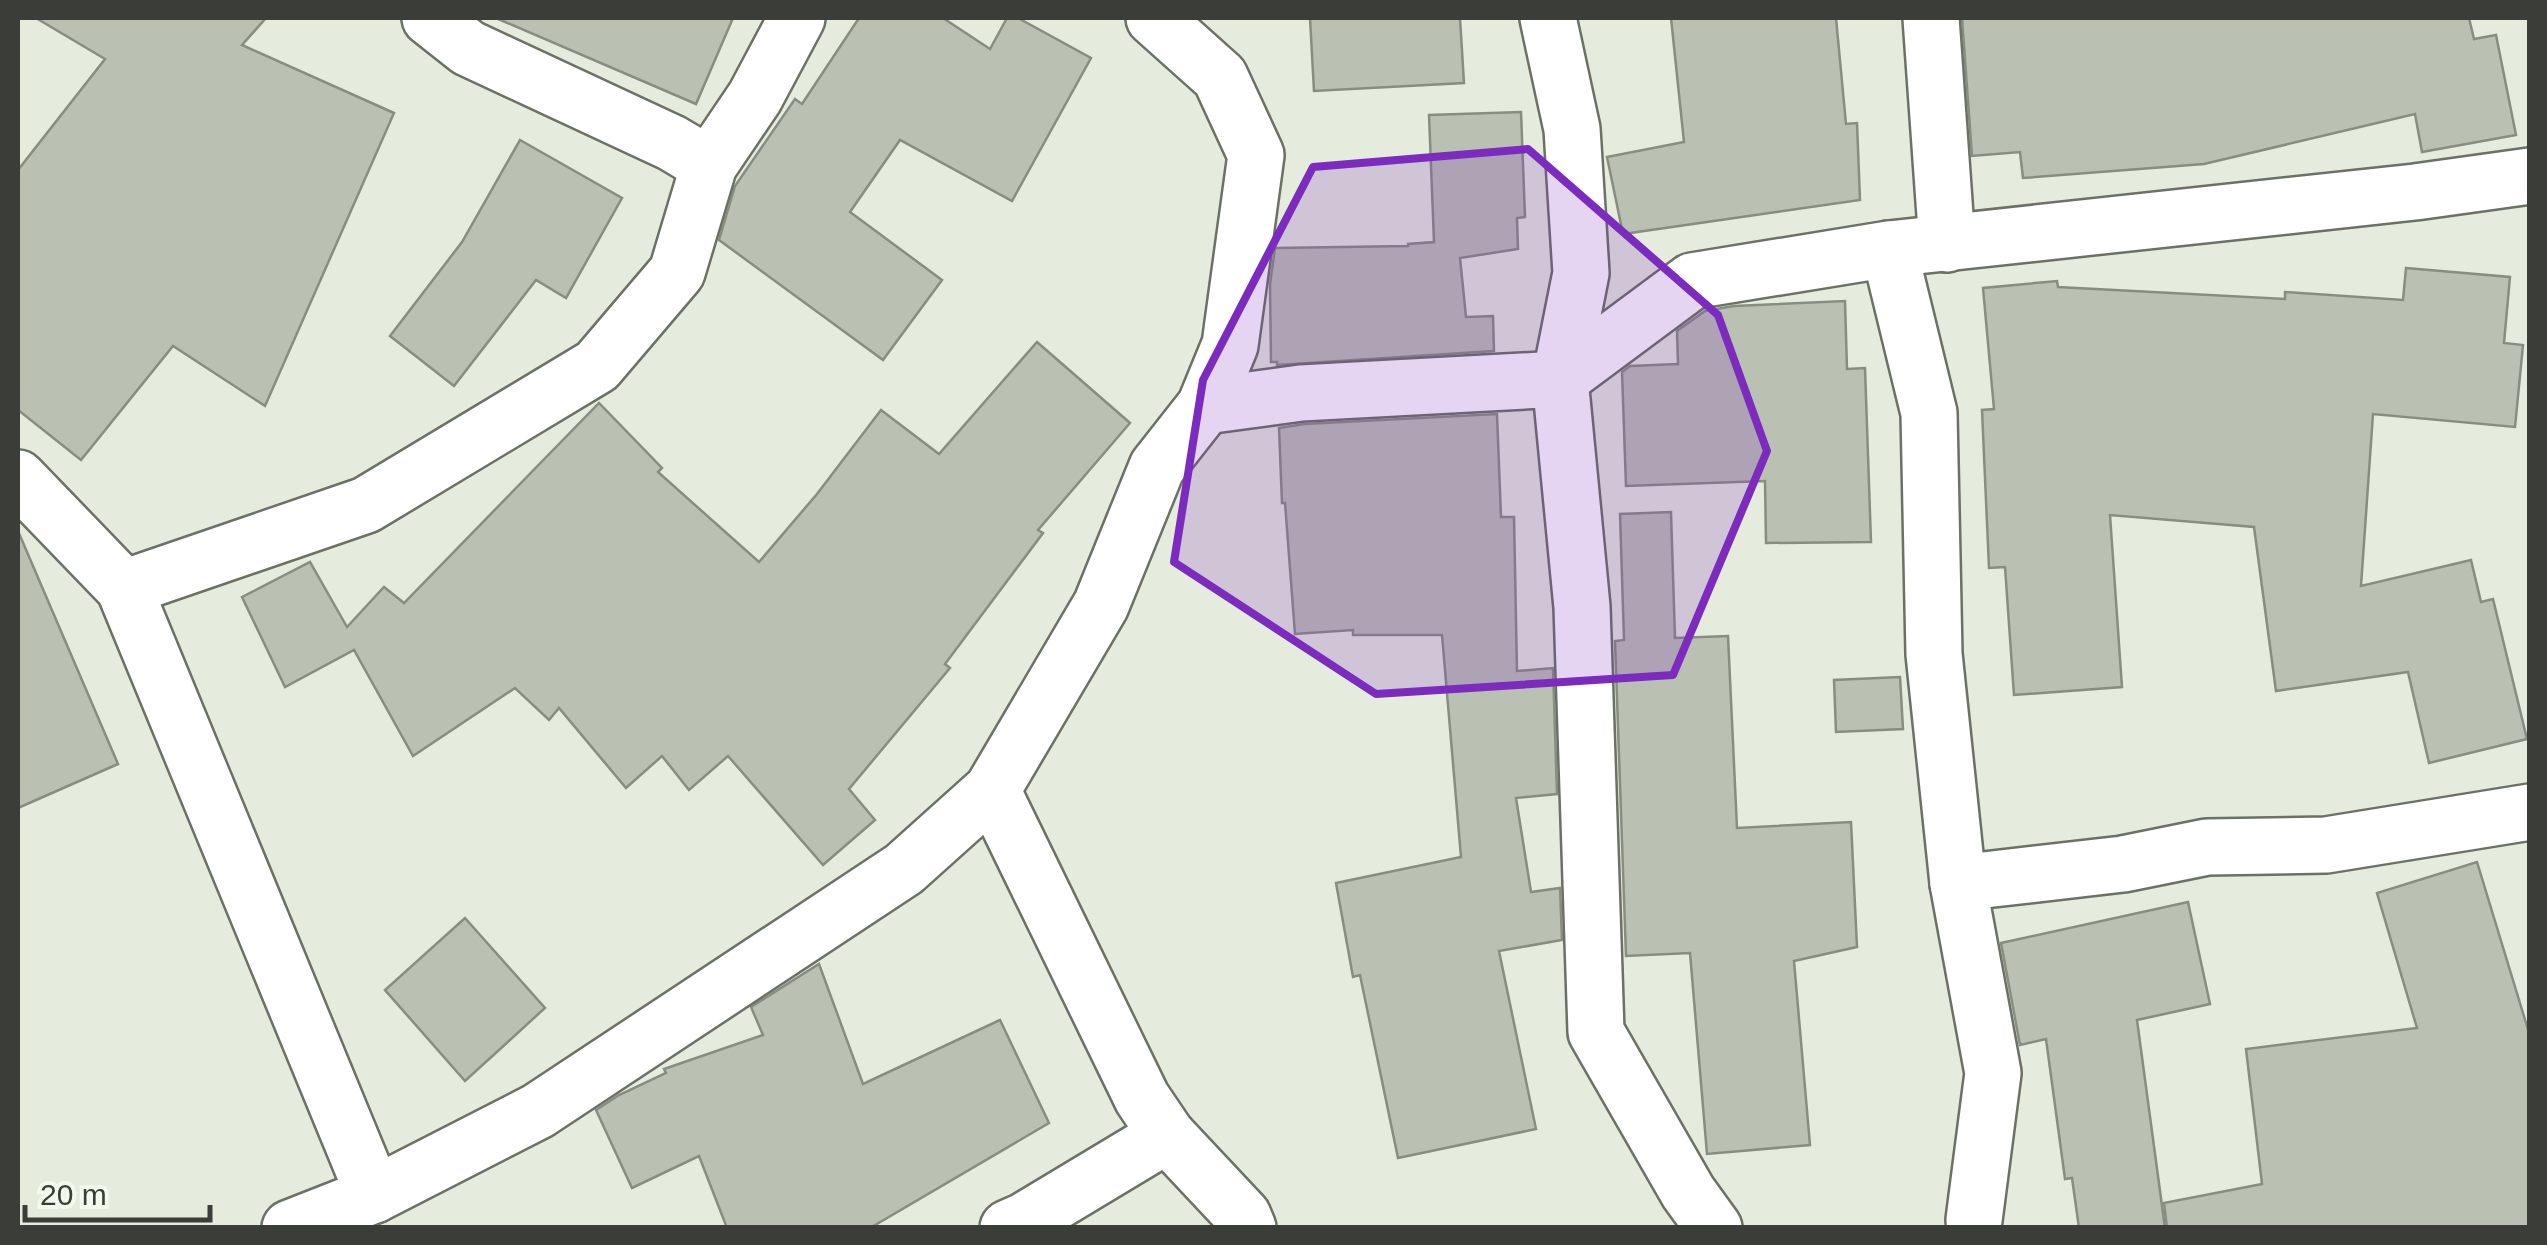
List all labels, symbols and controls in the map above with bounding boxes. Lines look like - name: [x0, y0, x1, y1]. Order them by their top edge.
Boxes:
- scale bar: [25, 1160, 210, 1222]
- text: 20 m: [40, 1178, 107, 1211]

